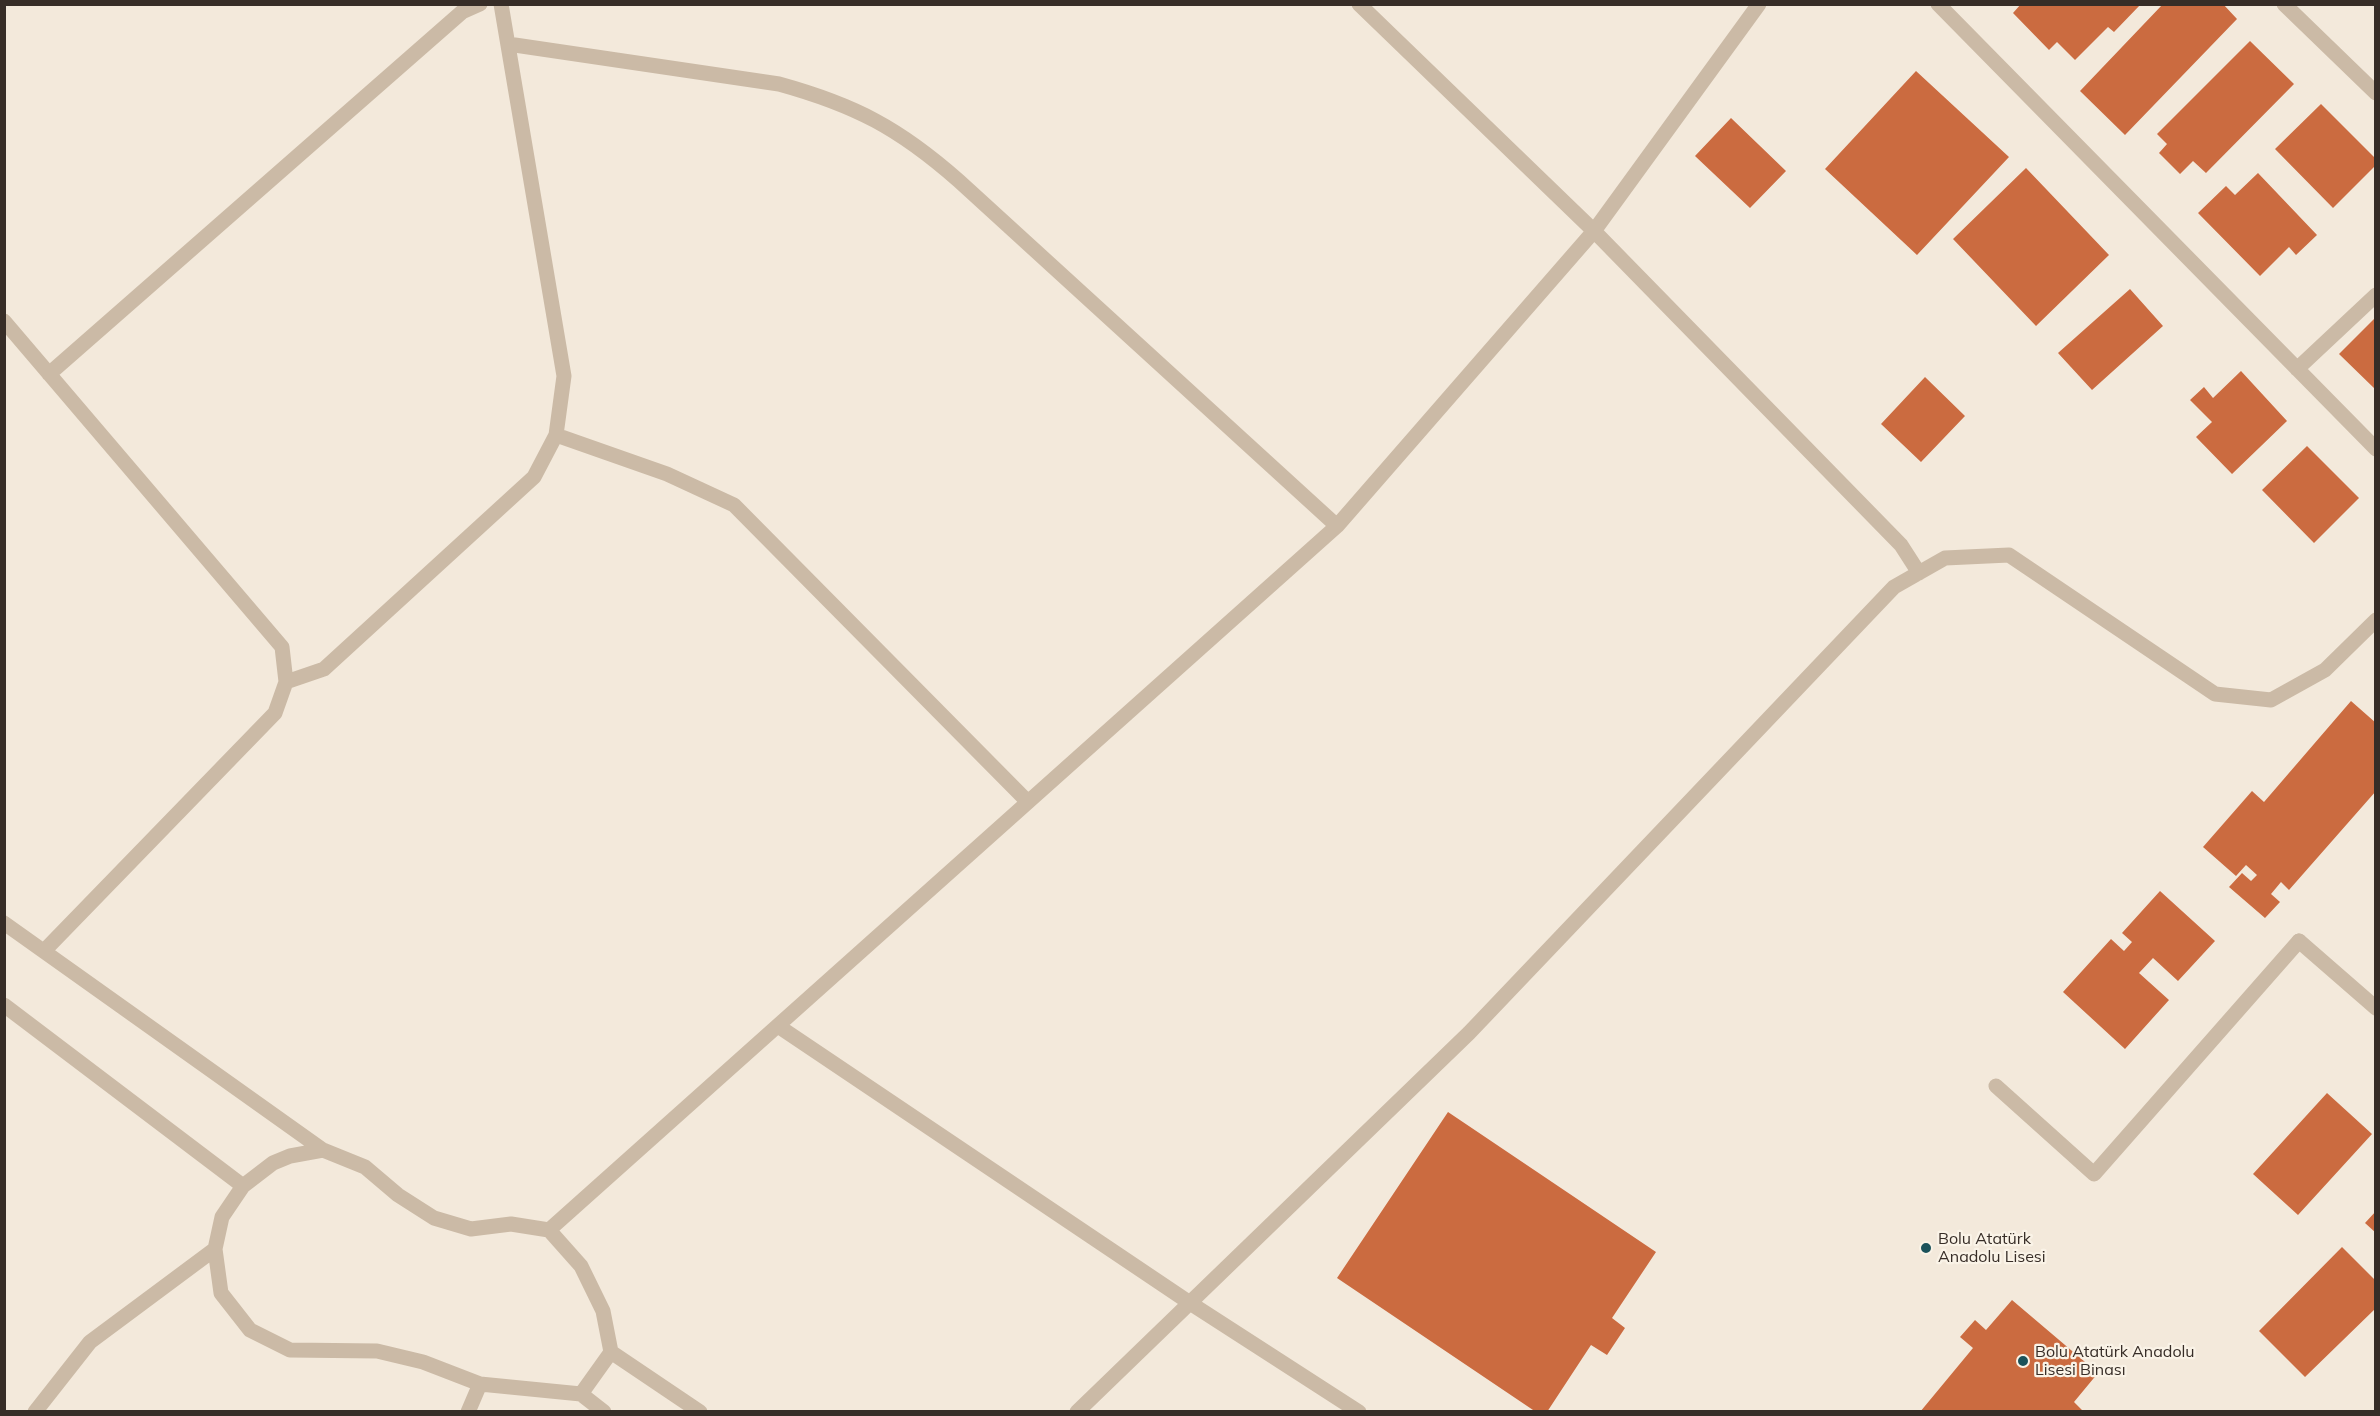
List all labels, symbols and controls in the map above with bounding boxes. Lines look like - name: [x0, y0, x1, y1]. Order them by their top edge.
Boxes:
- place label: Bolu Atatürk Anadolu Lisesi: [1938, 1229, 2046, 1267]
- marker: Bolu Atatürk Anadolu Lisesi: [1919, 1241, 1933, 1255]
- place label: Bolu Atatürk Anadolu Lisesi Binası: [2035, 1342, 2195, 1380]
- marker: Bolu Atatürk Anadolu Lisesi Binası: [2016, 1354, 2030, 1368]

